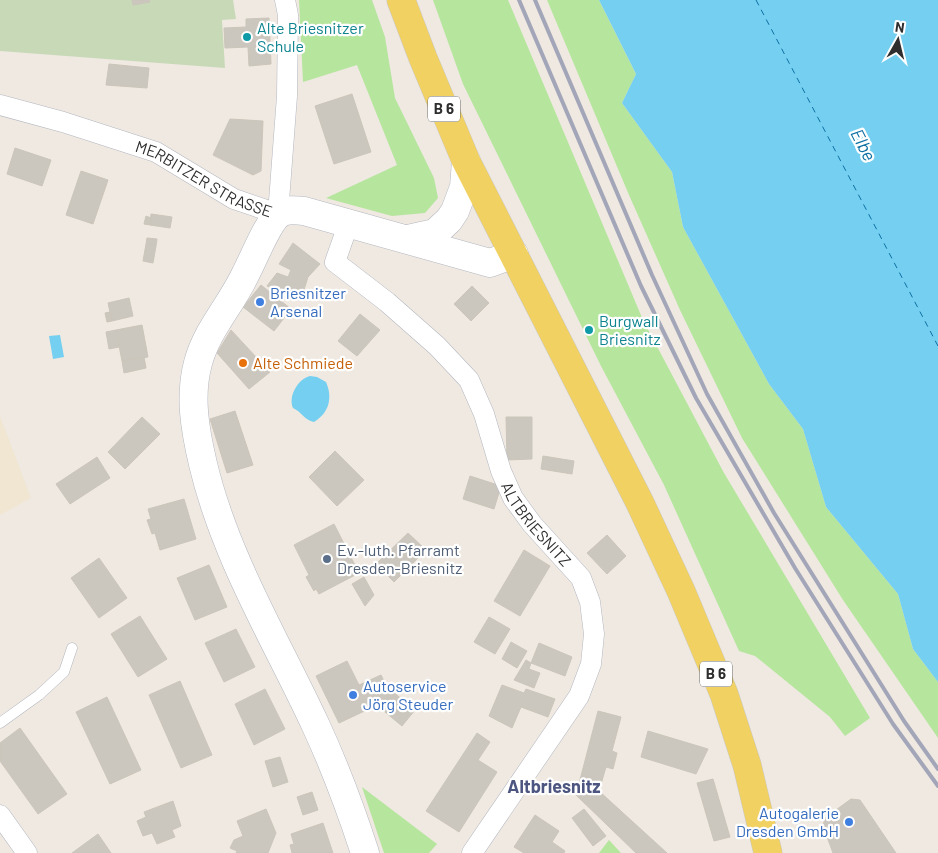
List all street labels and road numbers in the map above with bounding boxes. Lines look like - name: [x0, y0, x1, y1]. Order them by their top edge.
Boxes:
- road number: B 6: [428, 96, 460, 122]
- street label: MERBITZER STRASSE: [133, 136, 275, 220]
- street label: ALTBRIESNITZ: [498, 479, 575, 570]
- road number: B 6: [700, 662, 732, 686]

